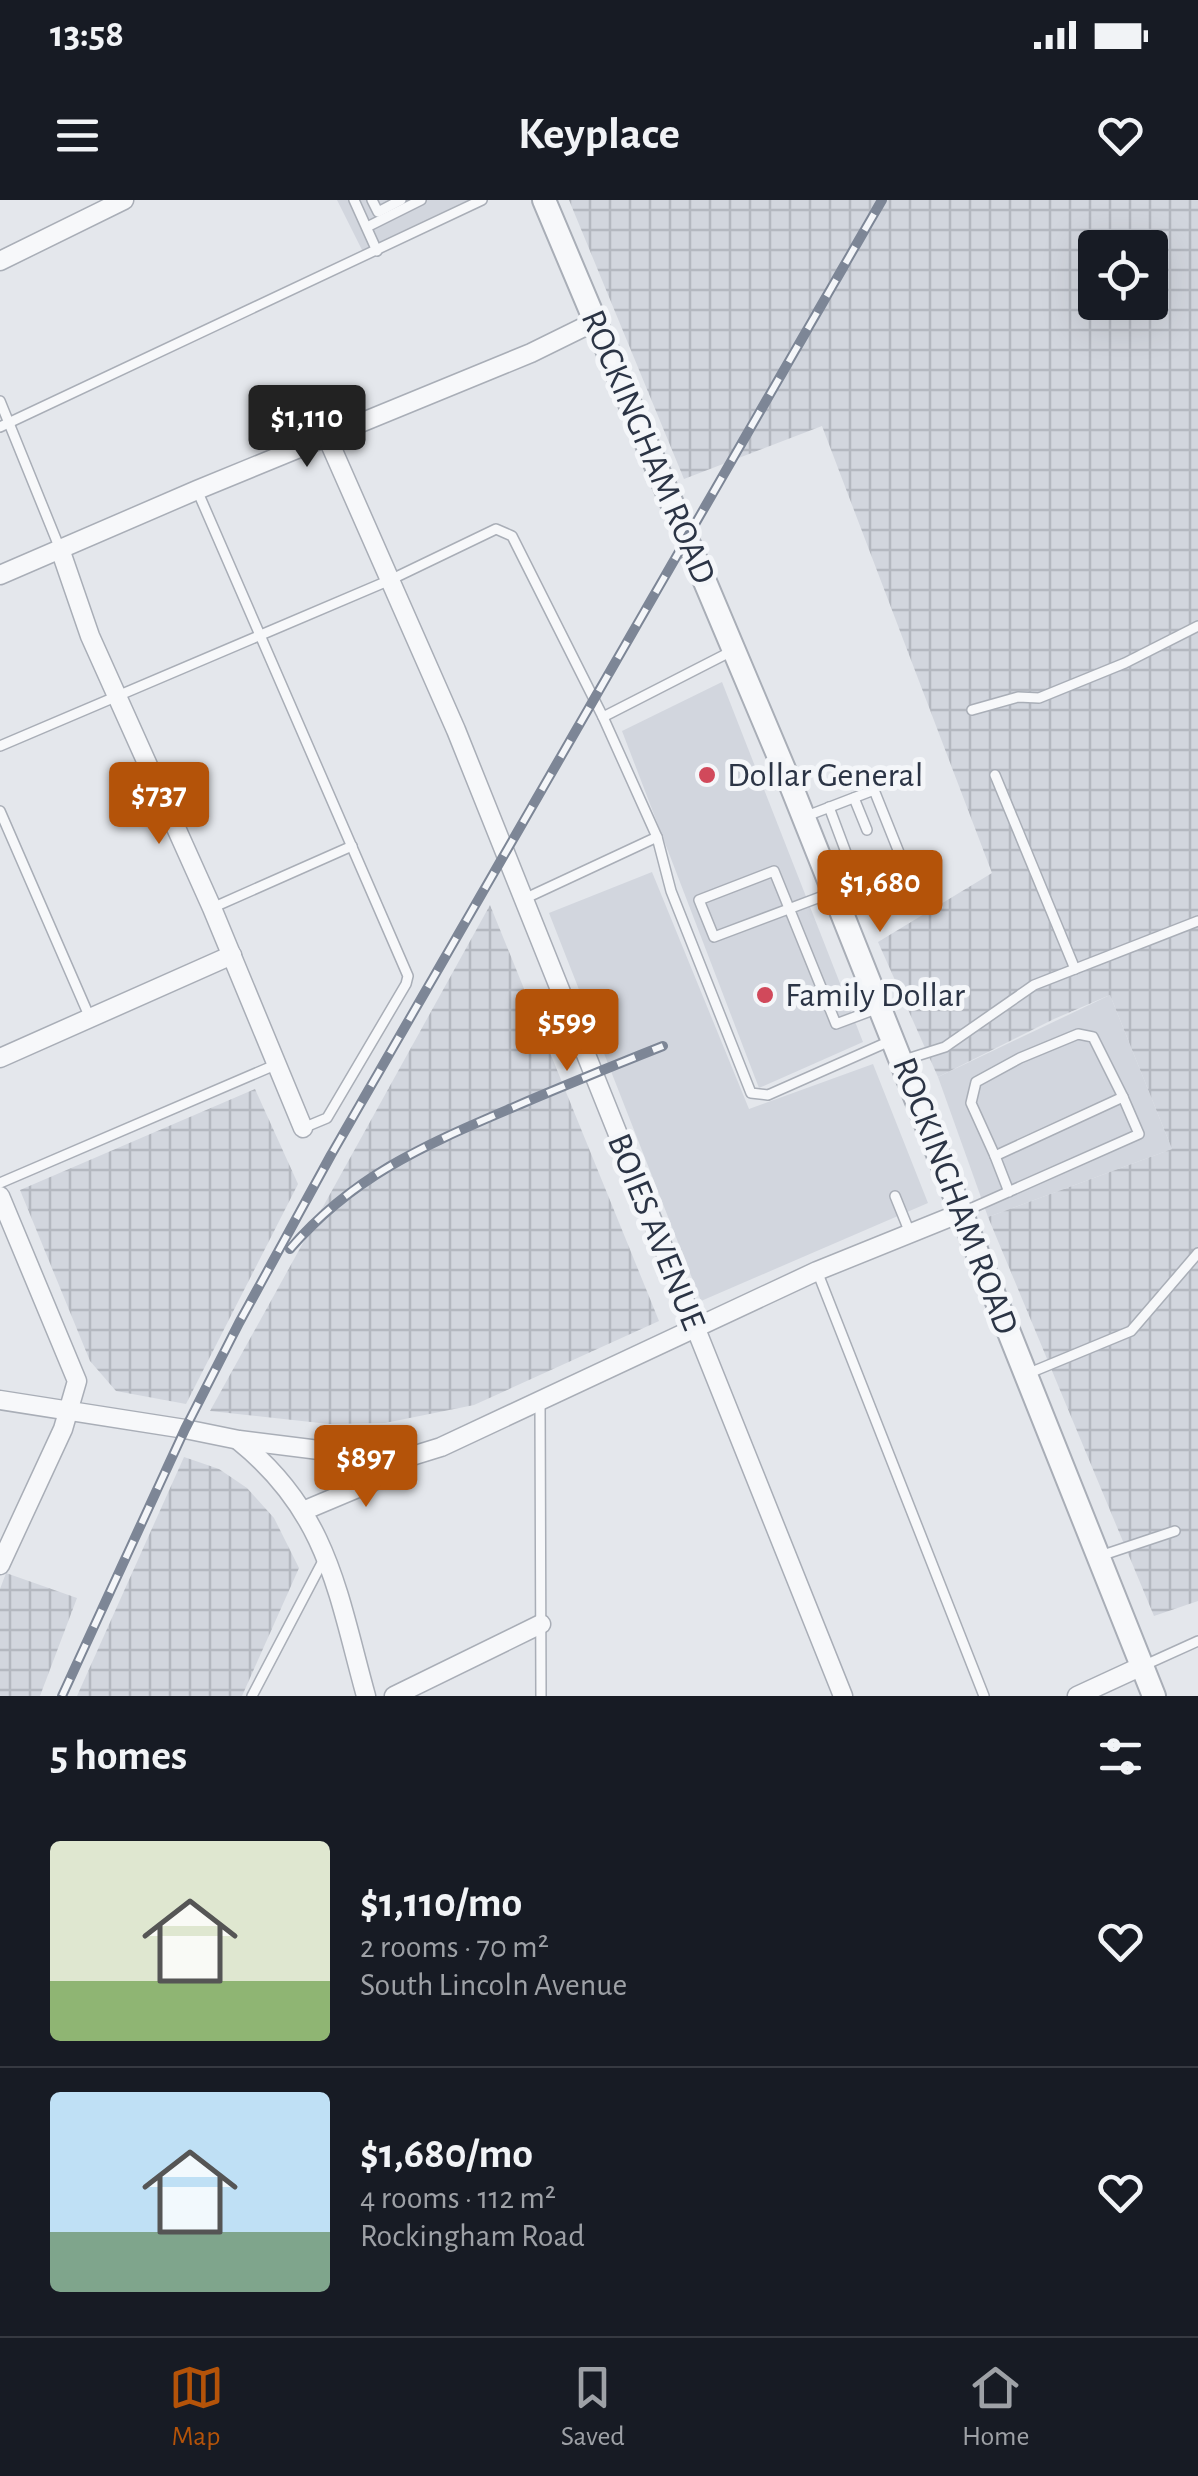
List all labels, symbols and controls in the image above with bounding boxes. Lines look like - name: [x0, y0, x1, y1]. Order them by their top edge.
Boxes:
- text: 13:58: [50, 16, 124, 54]
- icon: menu: [50, 108, 105, 163]
- icon: heart: [1093, 108, 1148, 163]
- text: Keyplace: [518, 112, 680, 157]
- map controls: [1078, 230, 1168, 320]
- button: locate: [1078, 230, 1168, 320]
- street label: ROCKINGHAM ROAD: [575, 305, 721, 589]
- pin: $1,110: [226, 385, 388, 470]
- text: $1,110: [271, 401, 343, 433]
- place label: Dollar General: [727, 758, 923, 793]
- pin: $737: [100, 762, 218, 847]
- marker: Dollar General: [696, 764, 718, 786]
- text: $737: [131, 778, 187, 810]
- pin: $1,680: [799, 850, 961, 935]
- text: $1,680: [839, 866, 921, 898]
- place label: Family Dollar: [785, 978, 966, 1013]
- marker: Family Dollar: [754, 984, 776, 1006]
- pin: $599: [508, 989, 626, 1074]
- text: $599: [537, 1005, 597, 1037]
- street label: ROCKINGHAM ROAD: [886, 1053, 1024, 1339]
- street label: BOIES AVENUE: [601, 1129, 711, 1335]
- pin: $897: [307, 1425, 425, 1510]
- text: $897: [336, 1441, 396, 1473]
- icon: filters: [1093, 1729, 1148, 1784]
- text: 5 homes: [50, 1735, 187, 1777]
- icon: home: [130, 1881, 250, 2001]
- text: $1,110/mo: [360, 1882, 522, 1924]
- icon: heart: [1093, 1914, 1148, 1969]
- text: 2 rooms · 70 m²: [360, 1931, 549, 1963]
- text: South Lincoln Avenue: [360, 1969, 627, 2001]
- icon: home: [130, 2132, 250, 2252]
- text: $1,680/mo: [360, 2133, 533, 2175]
- icon: heart: [1093, 2165, 1148, 2220]
- text: 4 rooms · 112 m²: [360, 2182, 556, 2214]
- text: Rockingham Road: [360, 2220, 585, 2252]
- tab: Map: [169, 2360, 224, 2454]
- tab: Saved: [561, 2360, 625, 2454]
- tab: Home: [962, 2360, 1029, 2454]

